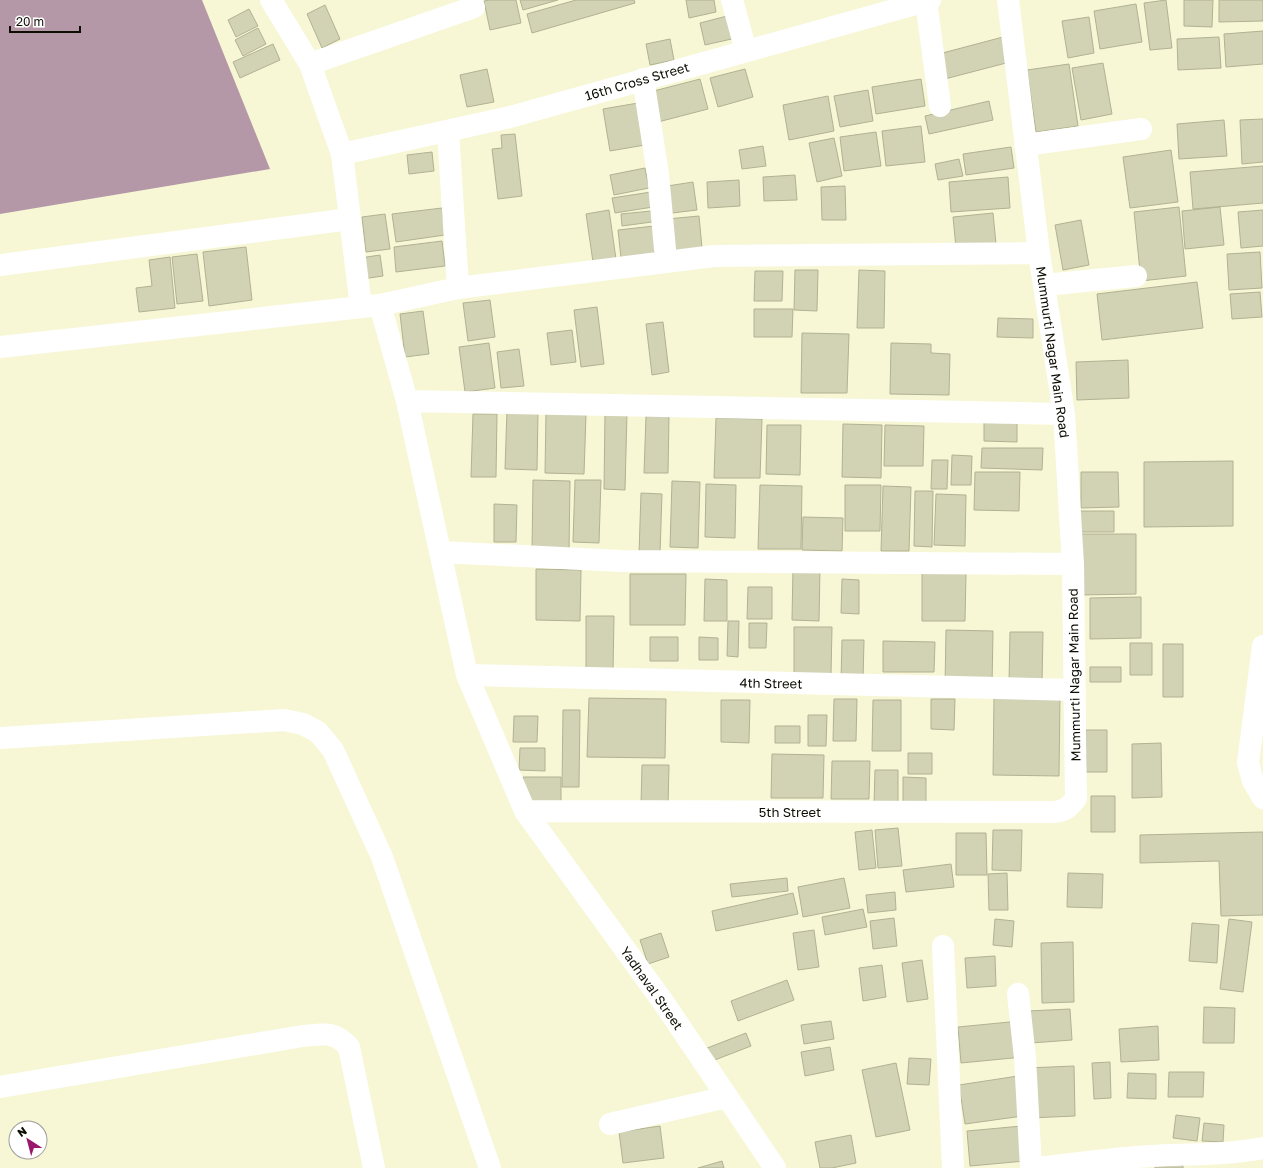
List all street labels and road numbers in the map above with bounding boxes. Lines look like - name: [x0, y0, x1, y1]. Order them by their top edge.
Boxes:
- street label: 16th Cross Street: [583, 58, 691, 104]
- street label: Mummurti Nagar Main Road: [1033, 265, 1073, 439]
- street label: Mummurti Nagar Main Road: [1064, 588, 1084, 762]
- street label: 4th Street: [739, 674, 803, 692]
- street label: 5th Street: [759, 804, 821, 820]
- street label: Yadhaval Street: [617, 943, 687, 1033]

